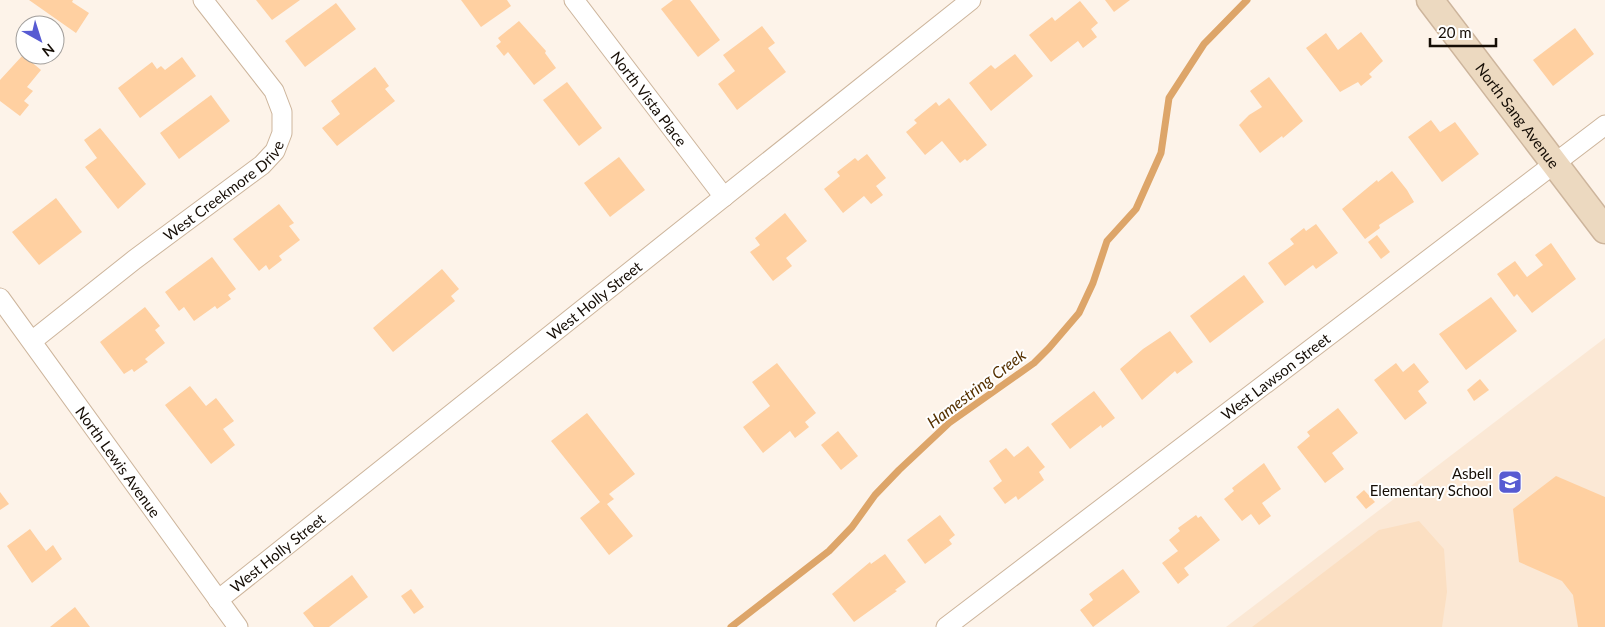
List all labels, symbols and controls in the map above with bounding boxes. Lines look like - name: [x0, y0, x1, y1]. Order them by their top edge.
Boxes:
- north arrow: [15, 15, 65, 65]
- scale bar: [1430, 15, 1496, 47]
- text: 20 m: [1438, 23, 1472, 41]
- text: N: [39, 40, 58, 60]
- street label: North Vista Place: [607, 48, 691, 150]
- street label: North Sang Avenue: [1472, 59, 1564, 172]
- street label: West Creekmore Drive: [160, 138, 287, 244]
- street label: West Holly Street: [543, 257, 646, 343]
- street label: West Lawson Street: [1217, 329, 1334, 423]
- water label: Hamestring Creek: [923, 344, 1029, 431]
- street label: North Lewis Avenue: [72, 403, 165, 521]
- place label: Asbell Elementary School: [1370, 464, 1492, 499]
- school or university icon: Asbell Elementary School: [1497, 469, 1523, 495]
- street label: West Holly Street: [226, 509, 329, 596]

